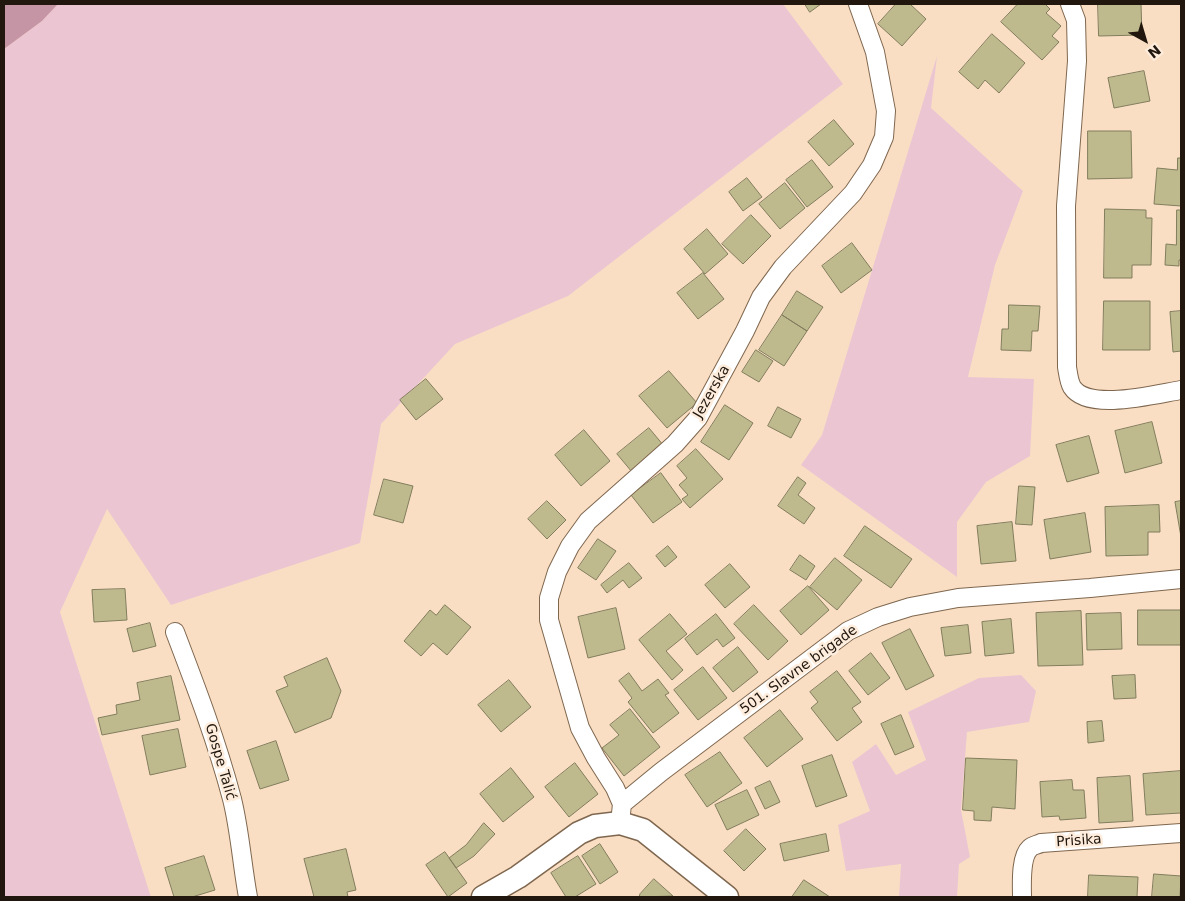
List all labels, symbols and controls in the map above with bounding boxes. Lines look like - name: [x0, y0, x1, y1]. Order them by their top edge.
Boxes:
- north arrow: [1120, 15, 1170, 65]
- text: N: [1145, 42, 1164, 62]
- street label: Jezerska: [690, 363, 734, 421]
- street label: 501. Slavne brigade: [737, 622, 861, 718]
- street label: Gospe Talić: [201, 722, 239, 802]
- street label: Prisika: [1056, 831, 1102, 851]

